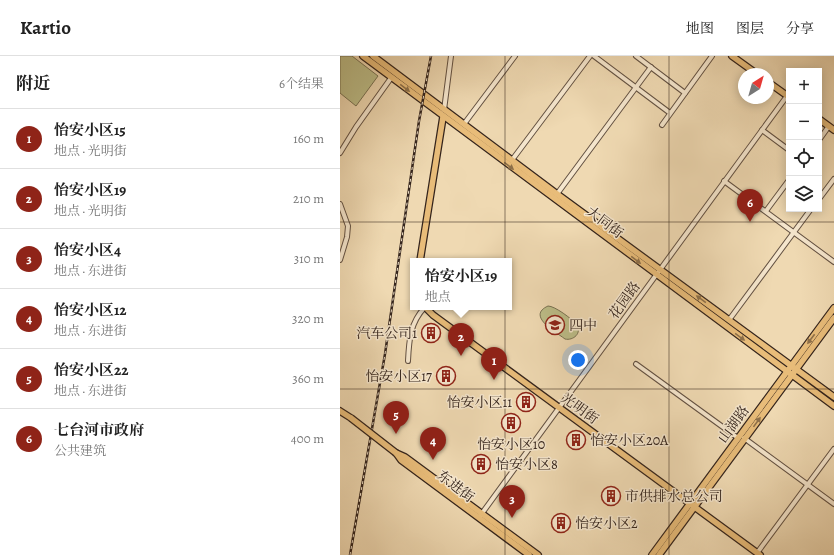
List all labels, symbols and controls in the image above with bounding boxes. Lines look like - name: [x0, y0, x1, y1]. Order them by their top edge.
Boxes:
- text: Kartio: [20, 15, 71, 41]
- text: 地图: [686, 19, 714, 38]
- text: 图层: [736, 19, 764, 38]
- text: 分享: [786, 19, 814, 38]
- north arrow: [738, 68, 774, 104]
- map controls: [786, 68, 822, 212]
- button: +: [786, 68, 822, 104]
- text: 附近: [16, 72, 50, 95]
- text: 6个结果: [279, 75, 324, 92]
- one-way arrow: [399, 84, 410, 92]
- button: −: [786, 104, 822, 140]
- text: 怡安小区15: [54, 120, 126, 140]
- text: 1: [27, 130, 31, 147]
- text: 160 m: [293, 130, 324, 147]
- button: locate: [786, 140, 822, 176]
- text: 地点 · 光明街: [54, 142, 127, 159]
- one-way arrow: [504, 162, 514, 170]
- button: layers: [786, 176, 822, 212]
- text: 怡安小区19: [54, 180, 126, 200]
- pin: 6: [737, 189, 763, 222]
- text: 2: [26, 190, 32, 207]
- text: 210 m: [293, 190, 324, 207]
- text: 地点 · 光明街: [54, 202, 127, 219]
- street label: 大同街: [582, 202, 627, 243]
- text: 怡安小区4: [54, 240, 121, 260]
- text: 3: [26, 250, 32, 267]
- text: 310 m: [294, 250, 324, 267]
- one-way arrow: [630, 256, 641, 264]
- popup: [410, 258, 512, 310]
- text: 地点 · 东进街: [54, 262, 127, 279]
- text: 怡安小区19: [425, 266, 497, 286]
- street label: 花园路: [604, 278, 644, 323]
- text: 地点: [425, 288, 451, 305]
- one-way arrow: [696, 295, 706, 303]
- text: 怡安小区12: [54, 300, 127, 320]
- text: 4: [26, 310, 32, 327]
- text: 320 m: [292, 310, 324, 327]
- school or university icon: 四中: [544, 314, 566, 336]
- place label: 四中: [569, 316, 597, 335]
- text: 地点 · 东进街: [54, 322, 127, 339]
- building icon: 汽车公司1: [420, 322, 442, 344]
- pin: 2: [448, 323, 474, 356]
- place label: 汽车公司1: [356, 324, 417, 343]
- one-way arrow: [735, 333, 746, 342]
- one-way arrow: [807, 334, 815, 344]
- pin: 1: [481, 347, 507, 380]
- your location: [568, 350, 588, 370]
- text: 怡安小区22: [54, 360, 129, 380]
- building icon: 怡安小区17: [435, 365, 457, 387]
- place label: 怡安小区17: [365, 367, 432, 386]
- text: 5: [26, 370, 32, 387]
- text: 360 m: [292, 370, 324, 387]
- text: 地点 · 东进街: [54, 382, 127, 399]
- street label: 光明街: [557, 388, 602, 428]
- building icon: 怡安小区11: [515, 391, 537, 413]
- place label: 怡安小区11: [446, 393, 512, 412]
- pin: 5: [383, 401, 409, 434]
- street label: 山湖路: [713, 402, 753, 447]
- building icon: 怡安小区10: [500, 412, 522, 434]
- one-way arrow: [753, 417, 761, 428]
- text: 七台河市政府: [54, 420, 144, 440]
- pin: 4: [420, 427, 446, 460]
- building icon: 怡安小区20A: [565, 429, 587, 451]
- text: 6: [26, 430, 32, 447]
- text: 400 m: [291, 430, 324, 447]
- place label: 怡安小区20A: [590, 431, 669, 450]
- place label: 怡安小区10: [477, 435, 545, 454]
- text: 公共建筑: [54, 442, 106, 459]
- building icon: 怡安小区8: [470, 453, 492, 475]
- place label: 怡安小区8: [495, 455, 558, 474]
- street label: 东进街: [433, 466, 478, 507]
- pin: 3: [499, 485, 525, 518]
- building icon: 市供排水总公司: [600, 485, 622, 507]
- place label: 市供排水总公司: [625, 487, 723, 506]
- building icon: 怡安小区2: [550, 512, 572, 534]
- place label: 怡安小区2: [575, 514, 638, 533]

